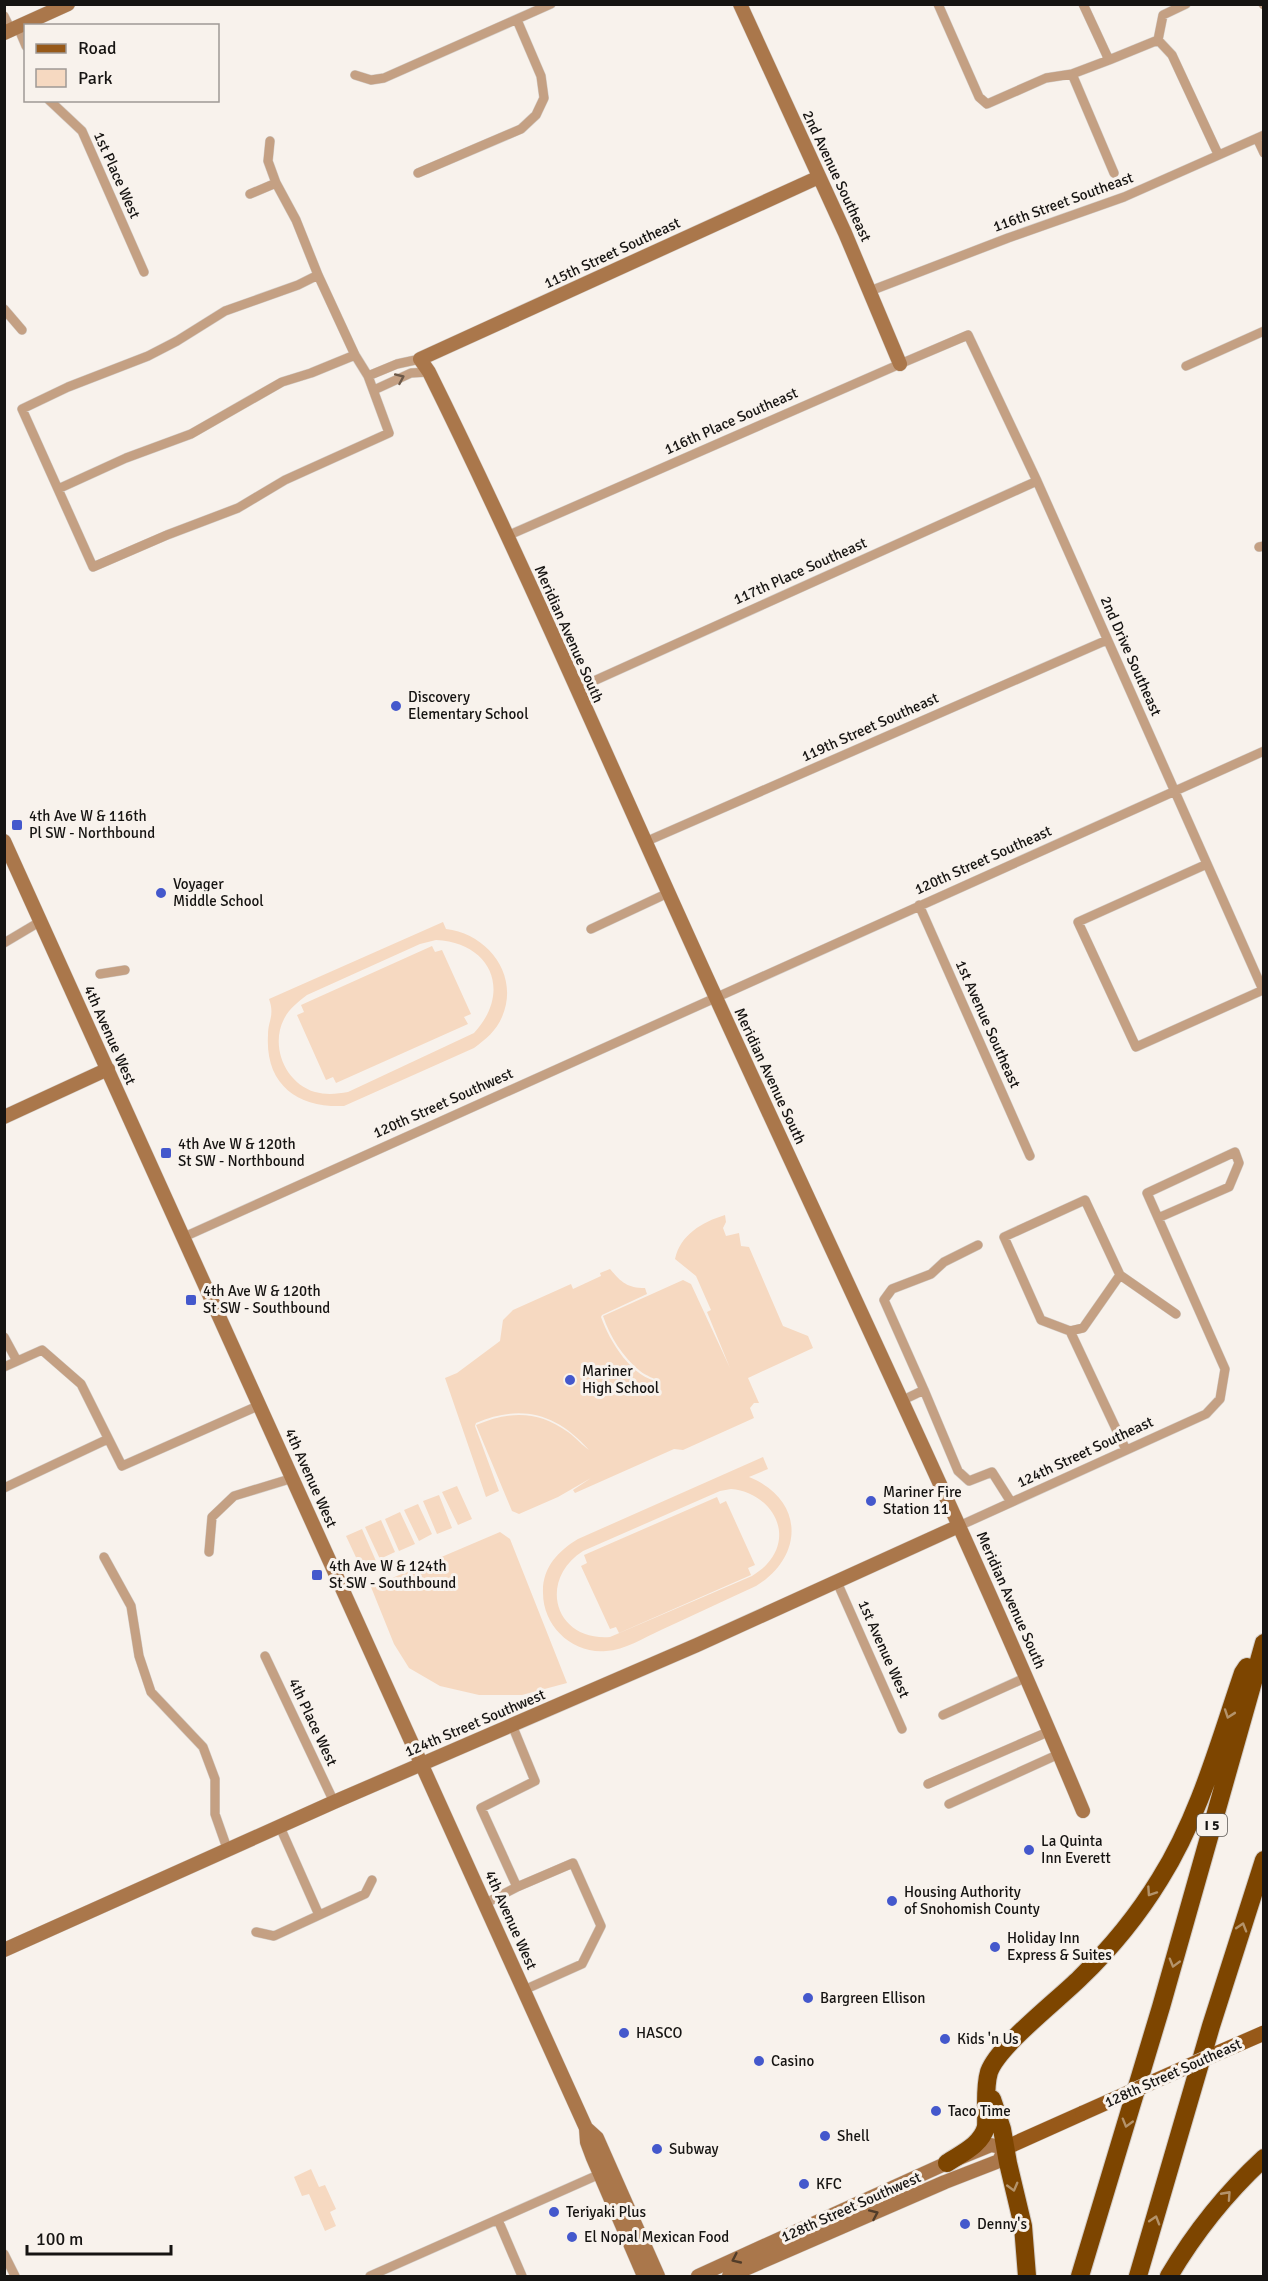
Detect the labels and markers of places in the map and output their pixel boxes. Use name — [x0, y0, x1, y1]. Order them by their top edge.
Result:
place label: Discovery Elementary School — [408, 688, 529, 723]
marker: Discovery Elementary School — [389, 699, 403, 713]
place label: 4th Ave W & 116th Pl SW - Northbound — [29, 807, 155, 842]
marker: 4th Ave W & 116th Pl SW - Northbound — [10, 818, 24, 832]
place label: Voyager Middle School — [173, 875, 264, 910]
marker: Voyager Middle School — [154, 886, 168, 900]
place label: 4th Ave W & 120th St SW - Northbound — [178, 1135, 305, 1170]
marker: 4th Ave W & 120th St SW - Northbound — [159, 1146, 173, 1160]
place label: 4th Ave W & 120th St SW - Southbound — [203, 1282, 330, 1317]
marker: 4th Ave W & 120th St SW - Southbound — [184, 1293, 198, 1307]
place label: Mariner High School — [582, 1362, 659, 1397]
marker: Mariner High School — [563, 1373, 577, 1387]
place label: Mariner Fire Station 11 — [883, 1483, 962, 1518]
marker: Mariner Fire Station 11 — [864, 1494, 878, 1508]
place label: 4th Ave W & 124th St SW - Southbound — [329, 1557, 456, 1592]
marker: 4th Ave W & 124th St SW - Southbound — [310, 1568, 324, 1582]
place label: La Quinta Inn Everett — [1041, 1832, 1111, 1867]
marker: La Quinta Inn Everett — [1022, 1843, 1036, 1857]
place label: Housing Authority of Snohomish County — [904, 1883, 1040, 1918]
marker: Housing Authority of Snohomish County — [885, 1894, 899, 1908]
place label: Holiday Inn Express & Suites — [1007, 1929, 1112, 1964]
marker: Holiday Inn Express & Suites — [988, 1940, 1002, 1954]
place label: Bargreen Ellison — [820, 1989, 925, 2007]
marker: Bargreen Ellison — [801, 1991, 815, 2005]
place label: HASCO — [636, 2024, 683, 2042]
marker: HASCO — [617, 2026, 631, 2040]
place label: Kids 'n Us — [957, 2030, 1019, 2048]
marker: Kids 'n Us — [938, 2032, 952, 2046]
place label: Casino — [771, 2052, 814, 2070]
marker: Casino — [752, 2054, 766, 2068]
place label: Taco Time — [948, 2102, 1011, 2120]
marker: Taco Time — [929, 2104, 943, 2118]
place label: Shell — [837, 2127, 870, 2145]
marker: Shell — [818, 2129, 832, 2143]
place label: Subway — [669, 2140, 719, 2158]
marker: Subway — [650, 2142, 664, 2156]
place label: KFC — [816, 2175, 842, 2193]
marker: KFC — [797, 2177, 811, 2191]
place label: Teriyaki Plus — [566, 2203, 647, 2221]
marker: Teriyaki Plus — [547, 2205, 561, 2219]
place label: Denny's — [977, 2215, 1027, 2233]
marker: Denny's — [958, 2217, 972, 2231]
place label: El Nopal Mexican Food — [584, 2228, 729, 2246]
marker: El Nopal Mexican Food — [565, 2230, 579, 2244]

